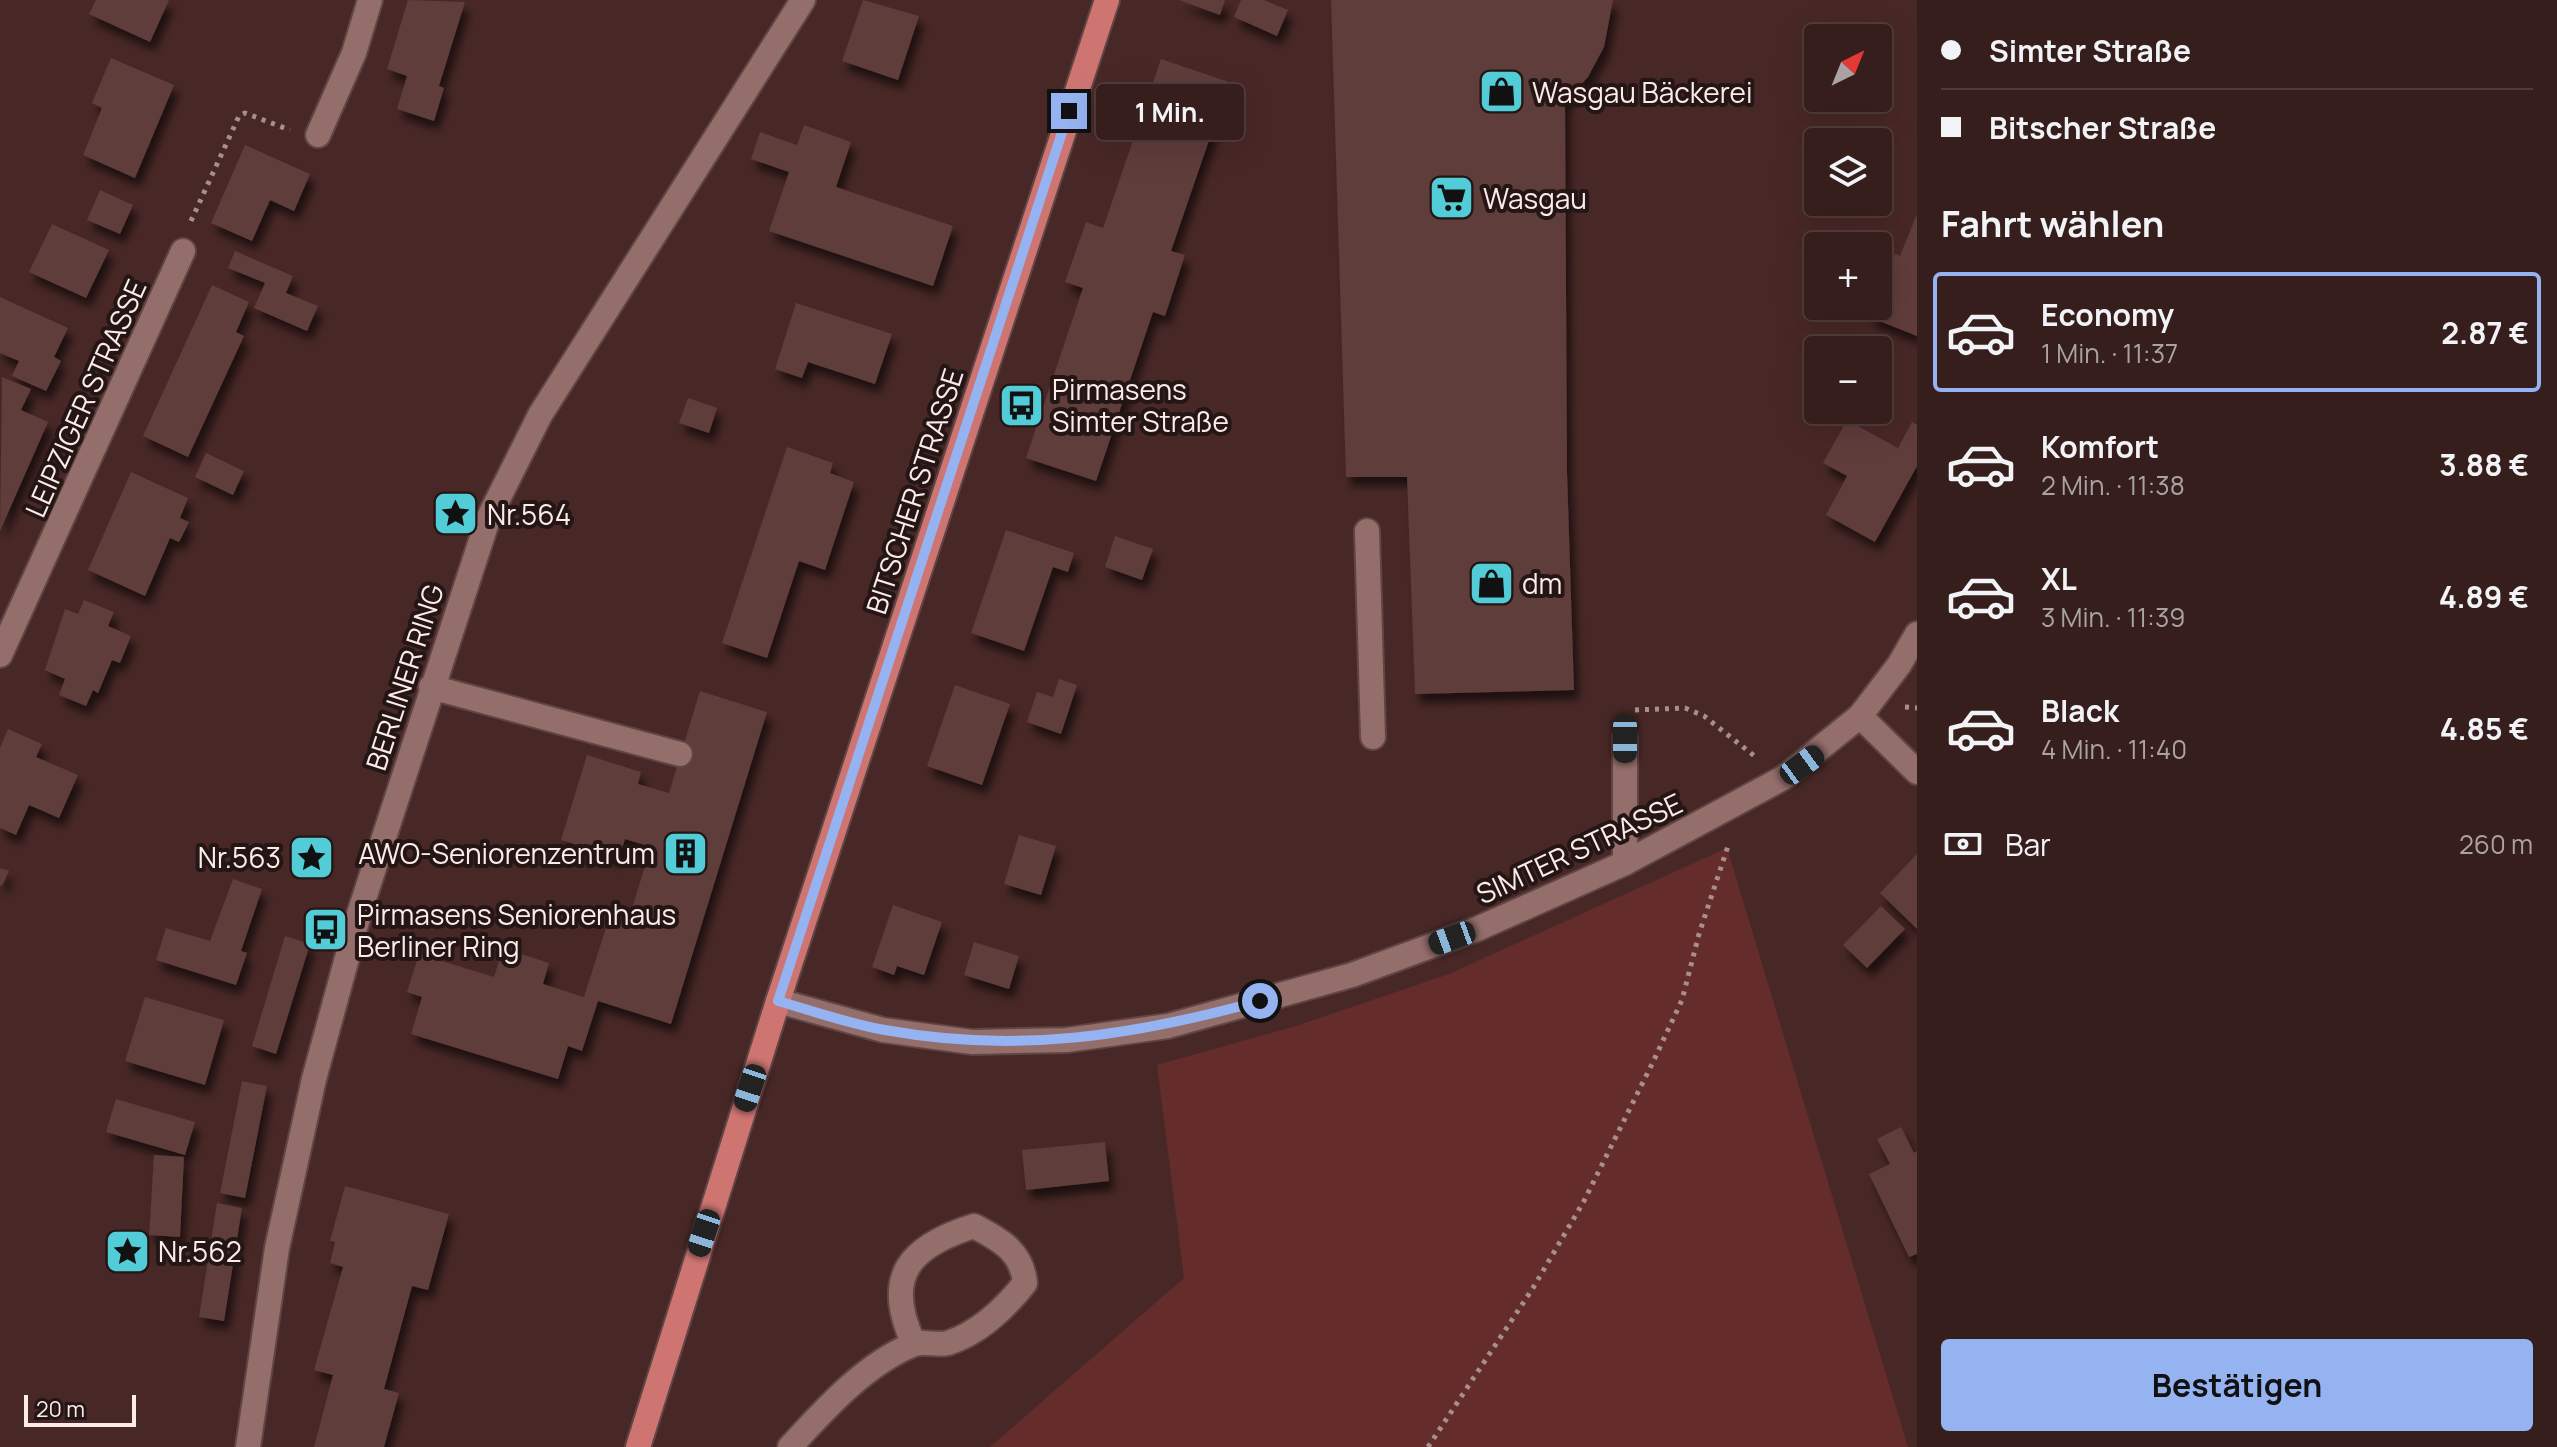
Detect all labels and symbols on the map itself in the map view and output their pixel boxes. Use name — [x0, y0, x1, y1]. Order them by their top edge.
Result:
north arrow — [1804, 24, 1892, 112]
shop icon: Wasgau Bäckerei — [1477, 68, 1525, 116]
place label: Wasgau Bäckerei — [1532, 73, 1752, 111]
callout: 1 Min. — [1097, 83, 1245, 139]
route end — [1051, 93, 1087, 129]
supermarket icon: Wasgau — [1428, 174, 1476, 222]
place label: Wasgau — [1483, 179, 1587, 217]
street label: LEIPZIGER STRASSE — [16, 273, 154, 523]
street label: BITSCHER STRASSE — [856, 363, 972, 619]
place label: Pirmasens Simter Straße — [1052, 370, 1229, 440]
bus stop icon: Pirmasens Simter Straße — [997, 381, 1045, 429]
place icon: Nr.564 — [432, 490, 480, 538]
place label: Nr.564 — [487, 495, 571, 533]
shop icon: dm — [1467, 559, 1515, 607]
place label: dm — [1522, 564, 1562, 602]
street label: BERLINER RING — [356, 579, 452, 775]
car — [1613, 715, 1637, 763]
car — [1776, 741, 1828, 789]
street label: SIMTER STRASSE — [1470, 784, 1688, 912]
building icon: AWO-Seniorenzentrum — [662, 829, 710, 877]
place icon: Nr.563 — [288, 833, 336, 881]
place label: AWO-Seniorenzentrum — [358, 834, 655, 872]
place label: Nr.563 — [198, 838, 281, 876]
place label: Pirmasens Seniorenhaus Berliner Ring — [357, 895, 676, 965]
bus stop icon: Pirmasens Seniorenhaus Berliner Ring — [302, 906, 350, 954]
car — [1425, 919, 1479, 957]
route start — [1242, 983, 1278, 1019]
car — [731, 1061, 769, 1115]
car — [685, 1206, 723, 1260]
place icon: Nr.562 — [103, 1227, 151, 1275]
place label: Nr.562 — [158, 1232, 242, 1270]
scale bar — [24, 1391, 136, 1427]

